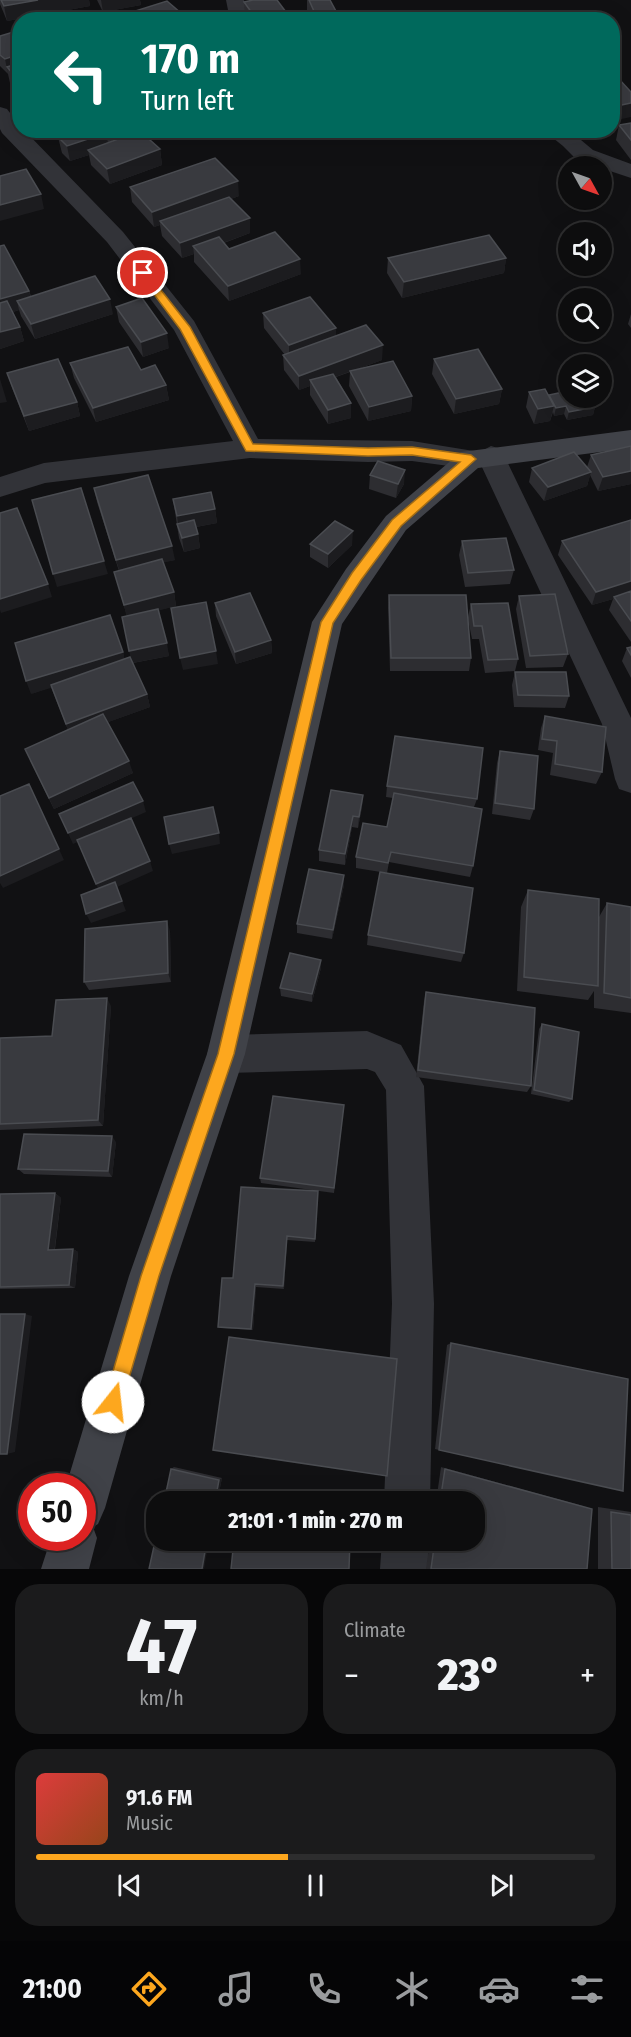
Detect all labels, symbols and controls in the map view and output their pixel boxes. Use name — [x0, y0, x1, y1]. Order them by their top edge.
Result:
text: 170 m — [141, 34, 240, 84]
icon: left — [42, 36, 120, 114]
text: Turn left — [141, 85, 234, 117]
north arrow — [558, 156, 612, 210]
map controls — [558, 156, 612, 408]
button: sound — [558, 222, 612, 276]
pin — [117, 247, 168, 298]
icon: arrive — [126, 256, 159, 289]
button: search — [558, 288, 612, 342]
button: layers — [558, 354, 612, 408]
position arrow — [81, 1370, 145, 1434]
speed limit sign: 50 — [18, 1473, 96, 1551]
text: 21:01 · 1 min · 270 m — [228, 1507, 403, 1534]
text: 47 — [126, 1600, 197, 1694]
text: Climate — [344, 1618, 406, 1642]
text: 23° — [438, 1648, 501, 1702]
text: − — [344, 1656, 359, 1696]
text: + — [580, 1656, 595, 1696]
text: km/h — [139, 1686, 184, 1710]
text: 91.6 FM — [126, 1784, 192, 1811]
text: Music — [126, 1811, 173, 1835]
icon: previous — [113, 1869, 146, 1902]
icon: pause — [299, 1869, 332, 1902]
icon: next — [485, 1869, 518, 1902]
icon: directions — [128, 1968, 170, 2010]
icon: music — [215, 1968, 257, 2010]
icon: phone — [303, 1968, 345, 2010]
icon: climate — [391, 1968, 433, 2010]
icon: car — [478, 1968, 520, 2010]
icon: filters — [566, 1968, 608, 2010]
text: 21:00 — [23, 1973, 82, 2005]

